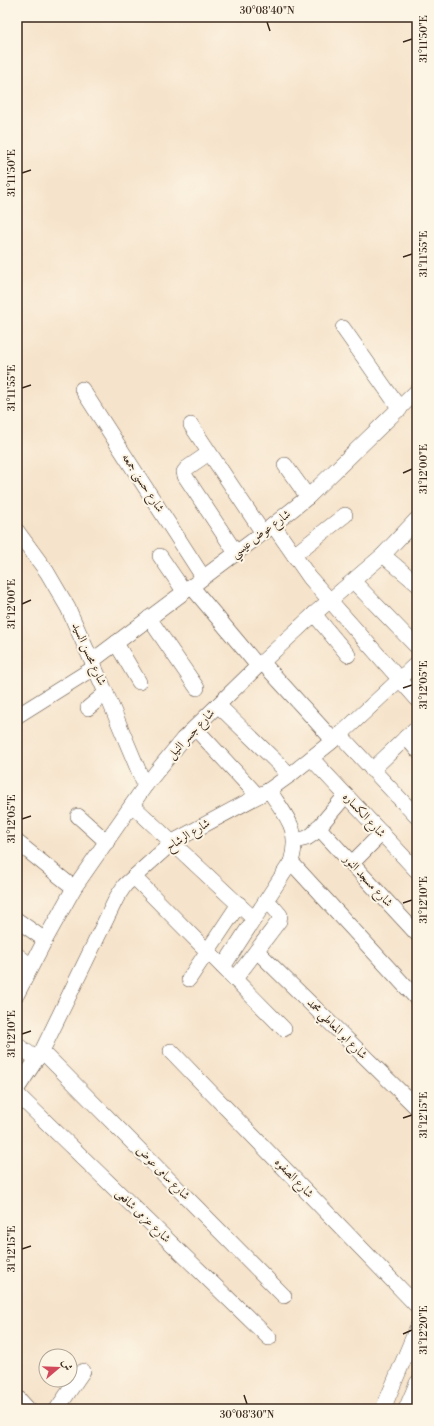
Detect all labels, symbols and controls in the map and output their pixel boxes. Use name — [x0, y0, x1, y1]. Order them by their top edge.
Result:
text: 30°08'40"N — [240, 5, 295, 17]
text: 31°11'50"E — [418, 15, 430, 63]
text: 31°11'50"E — [6, 149, 18, 197]
text: 31°11'55"E — [418, 231, 430, 277]
text: 31°11'55"E — [6, 365, 18, 411]
text: 31°12'00"E — [418, 444, 430, 494]
street label: شارع حسنى جمعه — [116, 451, 168, 517]
street label: شارع عوض عيسي — [228, 507, 296, 564]
text: 31°12'00"E — [6, 579, 18, 629]
street label: شارع محسن السيد — [66, 620, 110, 689]
text: 31°12'05"E — [418, 661, 430, 709]
street label: شارع جسر النيل — [164, 706, 220, 764]
street label: شارع الكساره — [337, 789, 389, 843]
text: 31°12'05"E — [6, 795, 18, 843]
street label: شارع الرشاح — [163, 815, 215, 857]
street label: شارع مسجد النور — [337, 851, 396, 912]
text: 31°12'10"E — [418, 876, 430, 924]
street label: شارع ابو المعاطي محمد — [301, 996, 371, 1065]
text: 31°12'10"E — [6, 1010, 18, 1058]
text: 31°12'15"E — [418, 1092, 430, 1138]
street label: شارع سامى عوض — [131, 1143, 193, 1205]
street label: شارع الصفوه — [269, 1155, 317, 1203]
street label: شارع عزمى شافعى — [110, 1186, 174, 1248]
text: 31°12'15"E — [6, 1226, 18, 1272]
text: 31°12'20"E — [418, 1305, 430, 1354]
north arrow — [38, 1348, 78, 1388]
text: ش — [58, 1358, 75, 1373]
text: 30°08'30"N — [220, 1409, 275, 1421]

